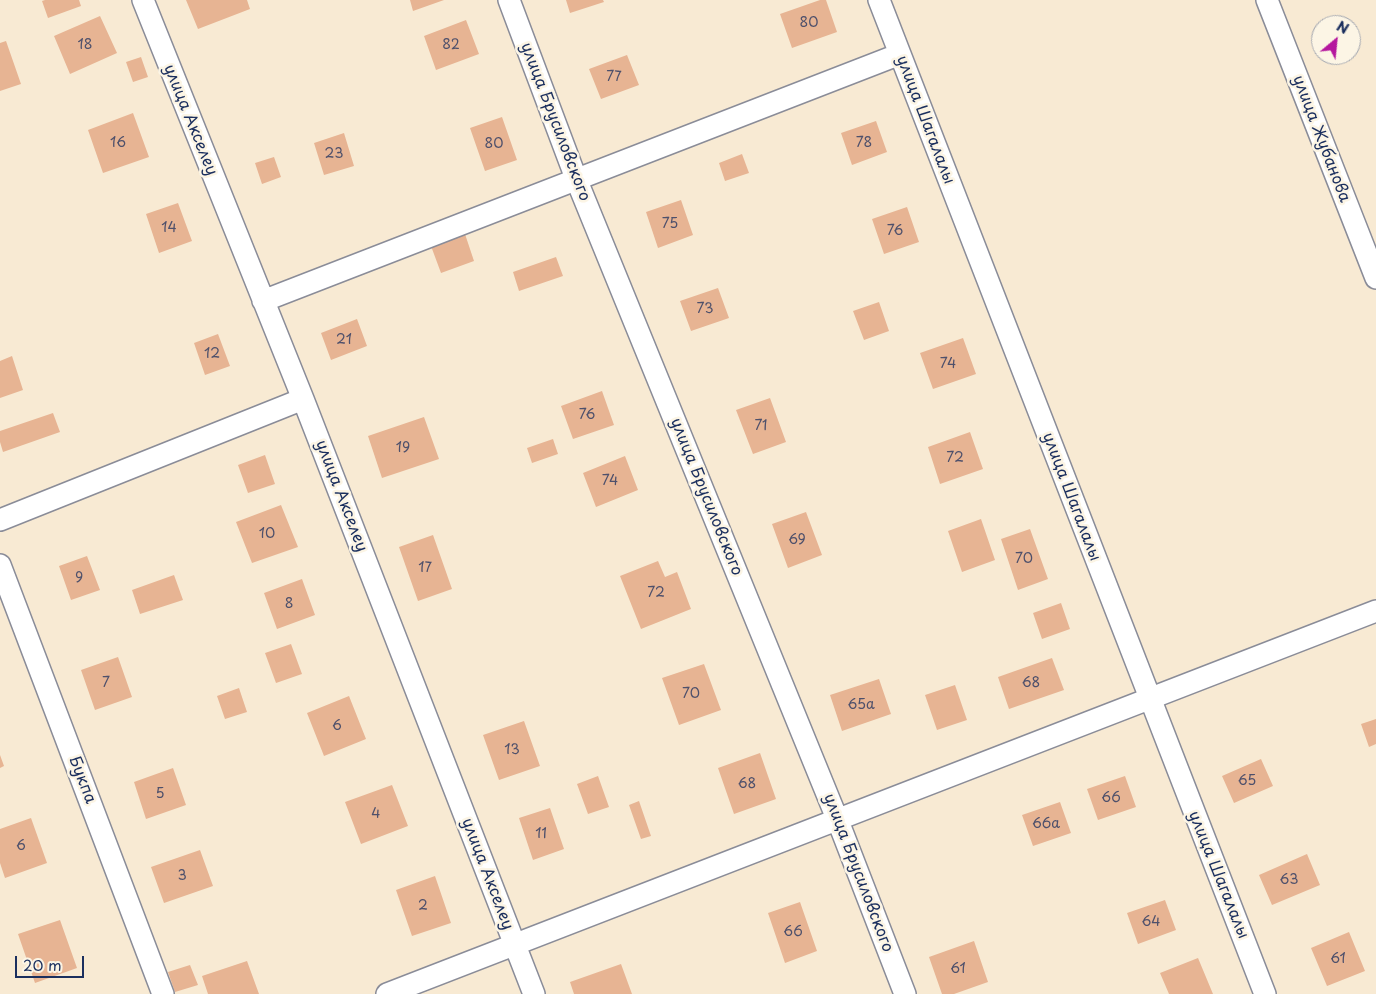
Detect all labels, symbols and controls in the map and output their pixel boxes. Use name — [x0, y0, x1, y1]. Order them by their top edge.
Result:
house number: 80 — [800, 15, 818, 31]
north arrow — [1311, 15, 1361, 65]
text: N — [1333, 15, 1353, 39]
house number: 18 — [77, 37, 93, 53]
house number: 82 — [442, 37, 460, 53]
street label: улица Брусиловского — [516, 40, 594, 204]
street label: улица Шагалалы — [892, 53, 958, 187]
street label: улица Акселеу — [159, 62, 221, 178]
house number: 77 — [606, 69, 622, 85]
street label: улица Жубанова — [1288, 73, 1354, 205]
house number: 16 — [110, 135, 126, 151]
house number: 78 — [856, 135, 872, 151]
house number: 80 — [485, 136, 503, 152]
house number: 23 — [325, 146, 343, 162]
house number: 75 — [662, 216, 678, 232]
house number: 14 — [161, 220, 177, 236]
house number: 76 — [887, 223, 903, 239]
house number: 73 — [697, 301, 713, 317]
house number: 21 — [336, 332, 352, 348]
house number: 12 — [204, 346, 220, 362]
house number: 74 — [940, 356, 956, 372]
house number: 76 — [579, 407, 595, 423]
street label: улица Брусиловского — [666, 415, 746, 579]
house number: 71 — [754, 418, 768, 434]
street label: улица Шагалалы — [1038, 430, 1104, 564]
street label: улица Акселеу — [311, 437, 371, 555]
house number: 19 — [396, 440, 410, 456]
house number: 72 — [946, 450, 964, 466]
house number: 74 — [602, 473, 618, 489]
house number: 10 — [259, 526, 275, 542]
house number: 69 — [788, 532, 806, 548]
house number: 70 — [1015, 551, 1033, 567]
house number: 17 — [418, 560, 432, 576]
house number: 9 — [75, 570, 83, 586]
house number: 72 — [647, 585, 665, 601]
house number: 8 — [285, 596, 293, 612]
house number: 7 — [102, 675, 110, 691]
house number: 68 — [1022, 675, 1040, 691]
house number: 70 — [682, 686, 700, 702]
house number: 65а — [847, 697, 875, 713]
house number: 6 — [332, 718, 342, 734]
house number: 13 — [504, 742, 520, 758]
street label: Букпа — [64, 754, 100, 806]
house number: 65 — [1238, 773, 1256, 789]
house number: 68 — [738, 776, 756, 792]
house number: 5 — [155, 786, 165, 802]
house number: 66 — [1101, 790, 1121, 806]
street label: улица Брусиловского — [819, 791, 897, 955]
house number: 4 — [371, 806, 381, 822]
street label: улица Шагалалы — [1184, 808, 1252, 942]
street label: улица Акселеу — [457, 815, 517, 933]
house number: 66а — [1032, 816, 1060, 832]
house number: 11 — [535, 826, 547, 842]
house number: 6 — [16, 838, 26, 854]
house number: 3 — [177, 868, 187, 884]
house number: 63 — [1280, 872, 1298, 888]
house number: 2 — [418, 898, 428, 914]
house number: 64 — [1141, 914, 1161, 930]
house number: 66 — [783, 924, 803, 940]
scale bar — [18, 946, 86, 978]
house number: 61 — [1330, 951, 1346, 967]
text: 20 m — [23, 953, 62, 976]
house number: 61 — [950, 961, 966, 977]

